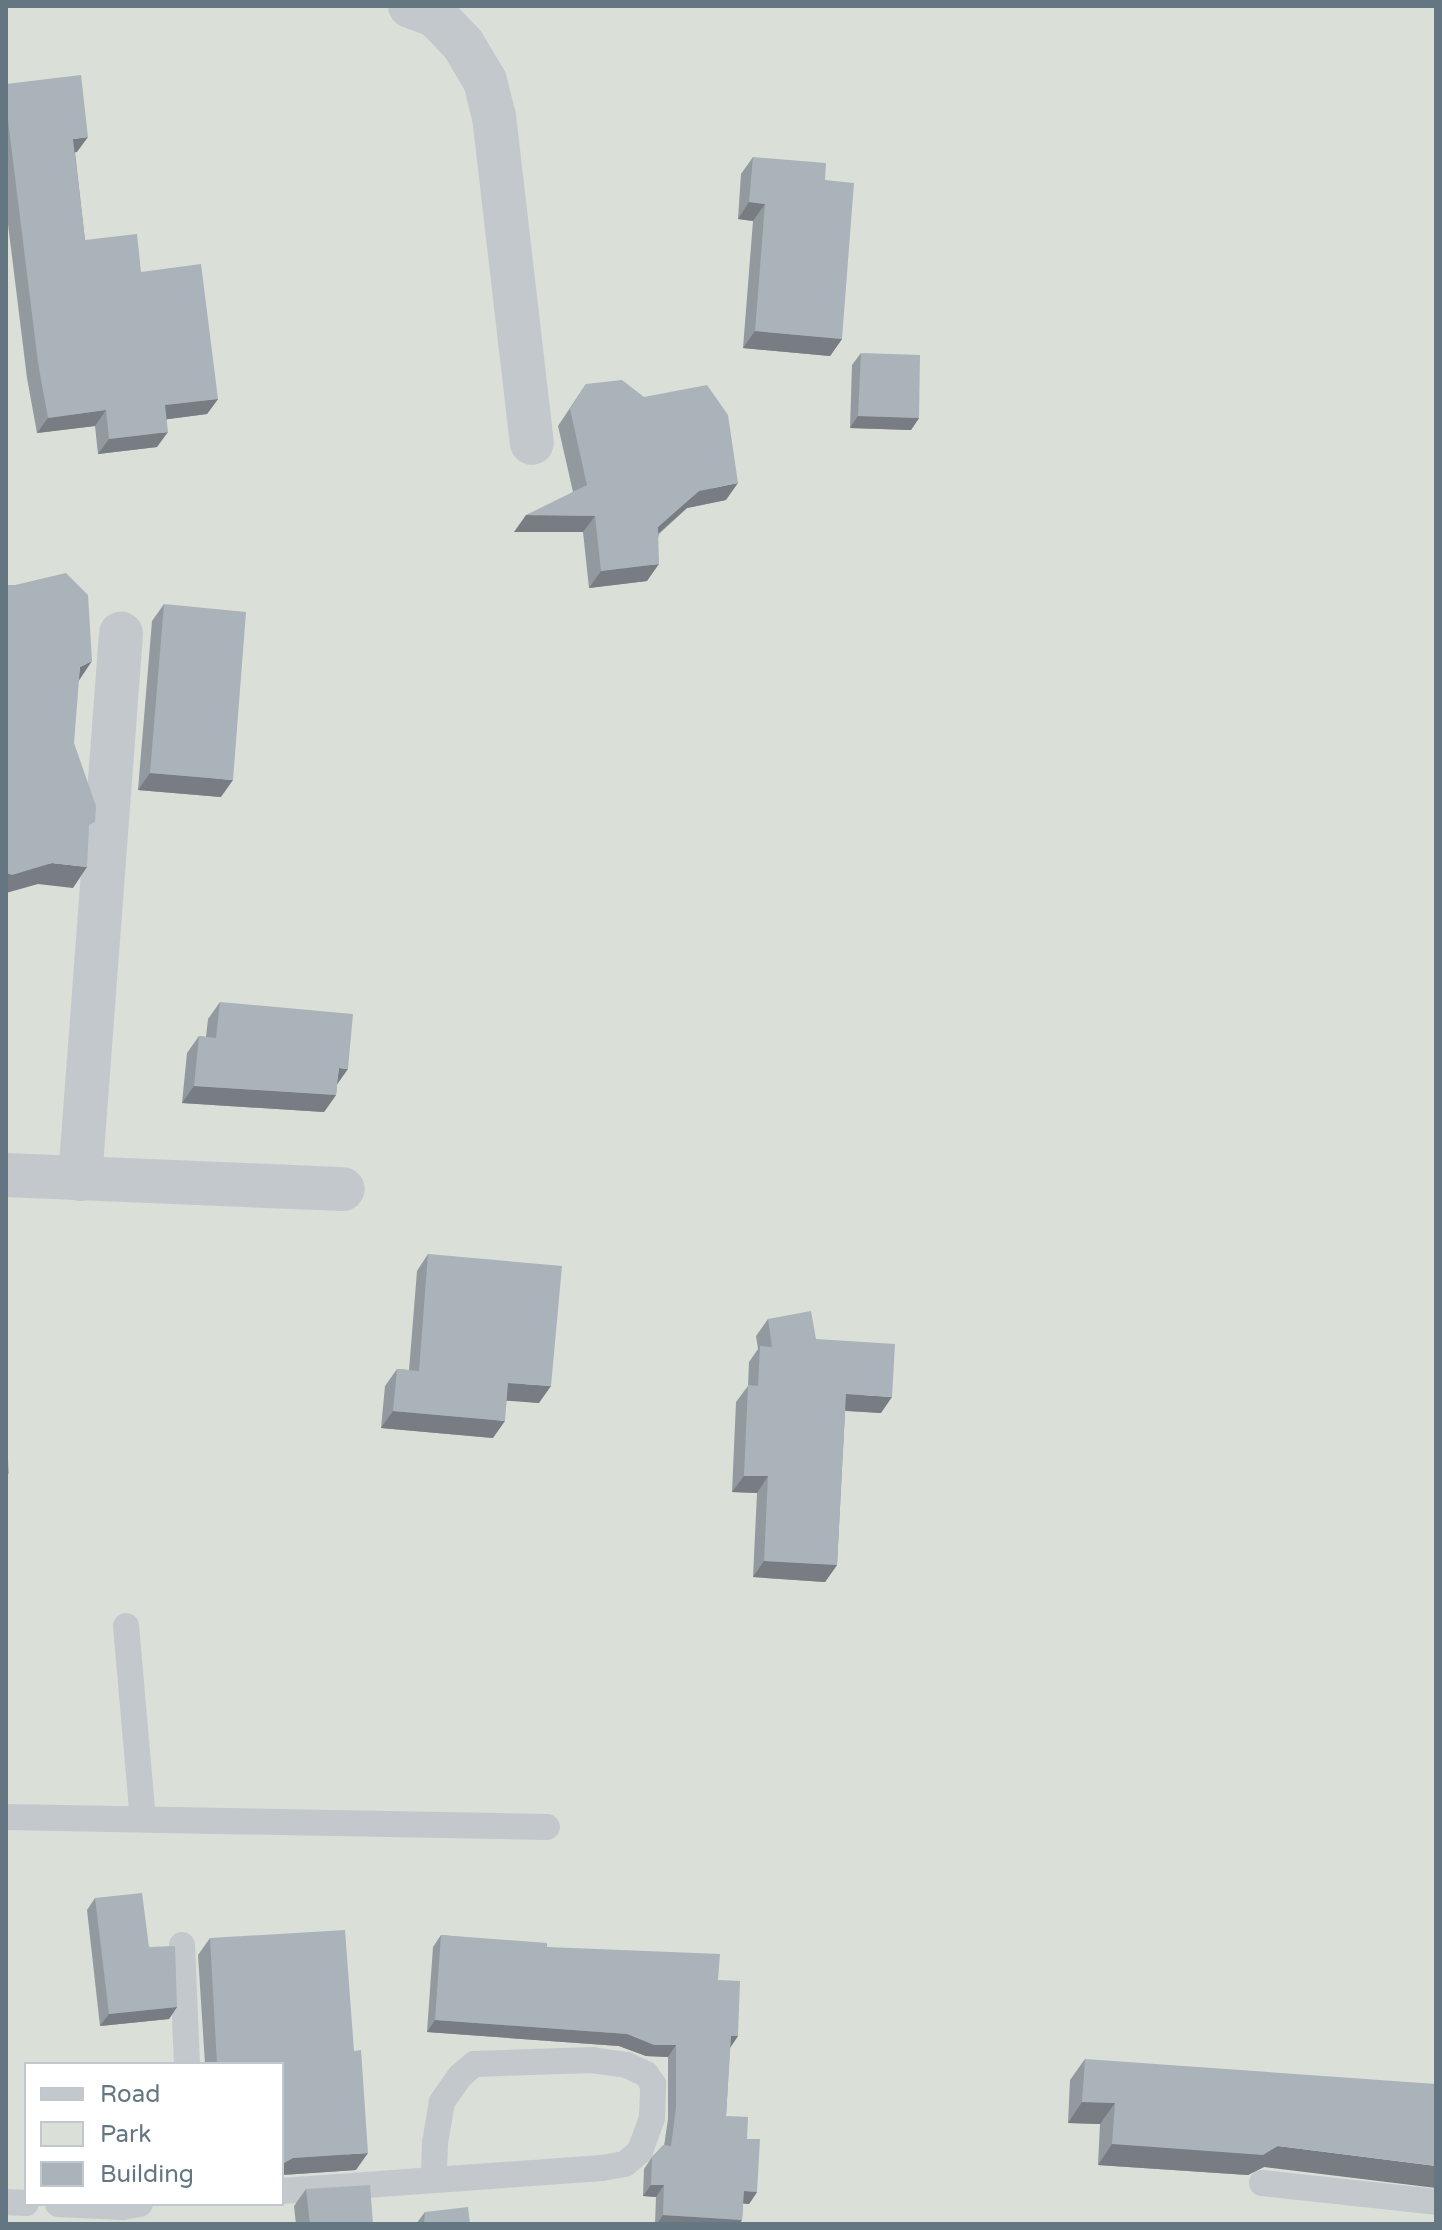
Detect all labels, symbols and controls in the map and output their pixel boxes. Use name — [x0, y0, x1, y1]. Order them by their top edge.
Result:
legend — [24, 2062, 284, 2206]
text: Road — [100, 2080, 160, 2109]
text: Park — [100, 2120, 151, 2149]
text: Building — [100, 2160, 194, 2189]

